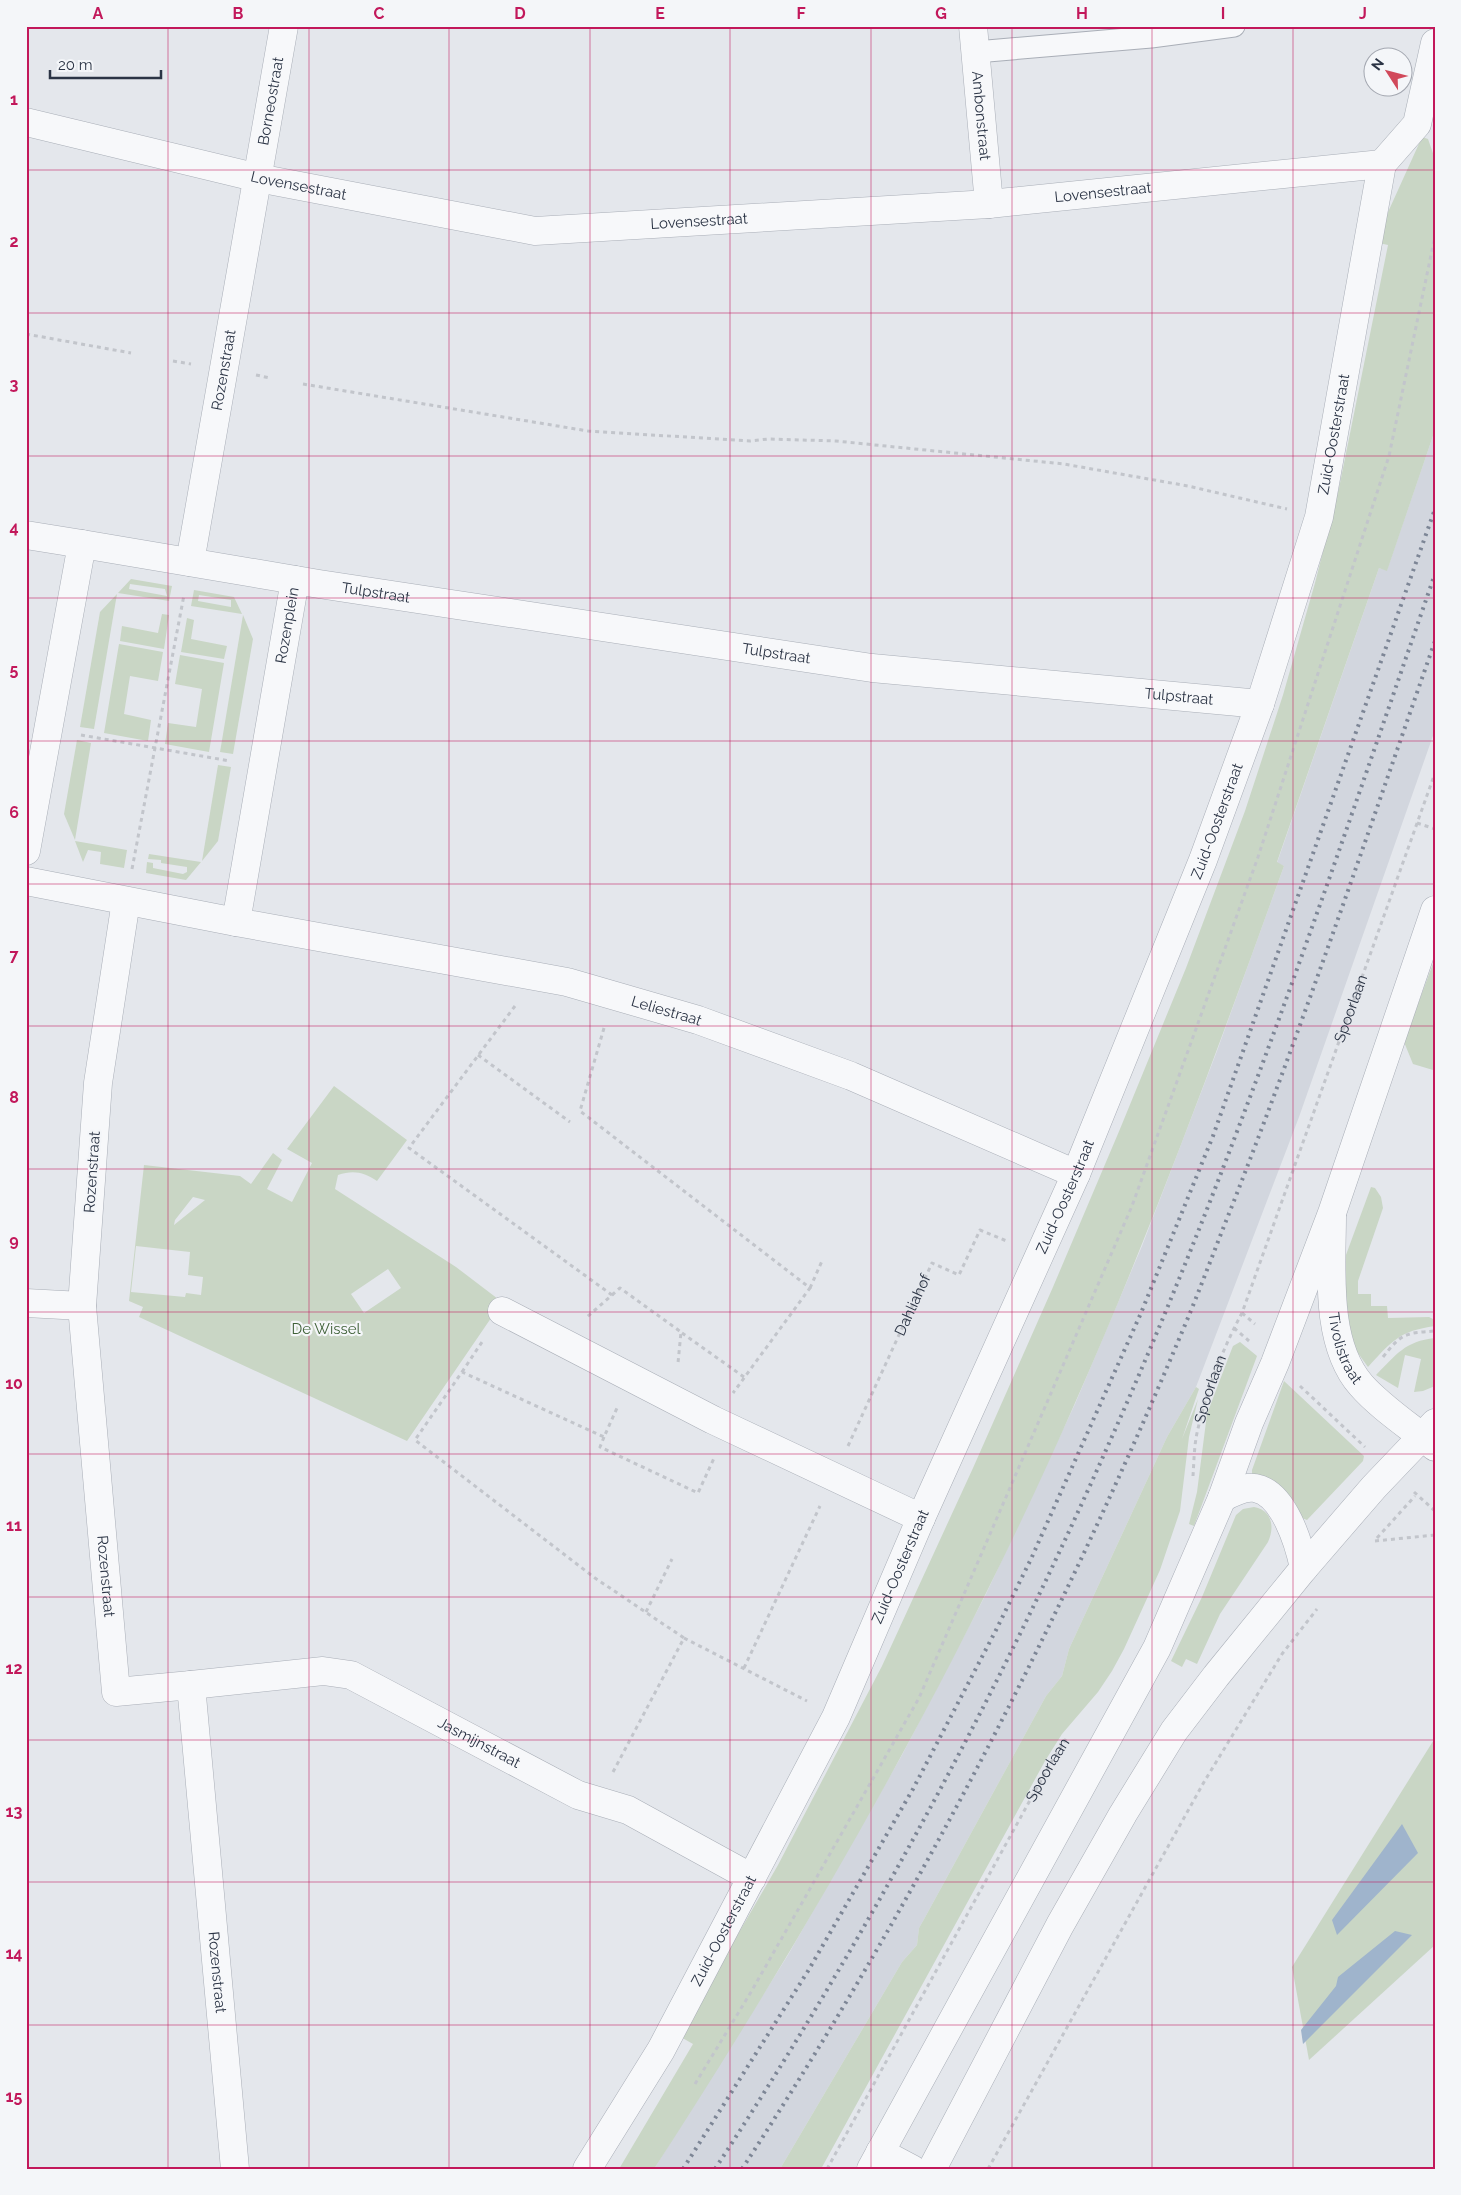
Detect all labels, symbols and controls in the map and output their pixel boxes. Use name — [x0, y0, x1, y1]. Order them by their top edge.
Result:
text: A — [93, 4, 104, 23]
text: B — [233, 4, 244, 23]
text: C — [374, 4, 385, 23]
text: D — [514, 4, 526, 23]
text: E — [655, 4, 665, 23]
text: F — [796, 4, 806, 23]
text: G — [935, 4, 947, 23]
text: H — [1076, 4, 1088, 23]
text: I — [1221, 4, 1225, 23]
text: J — [1359, 4, 1367, 23]
scale bar — [50, 48, 161, 80]
north arrow — [1364, 48, 1414, 98]
street label: Borneostraat — [254, 55, 287, 147]
text: N — [1368, 55, 1387, 73]
text: 20 m — [58, 56, 93, 74]
street label: Ambonstraat — [968, 70, 994, 161]
text: 1 — [10, 90, 18, 109]
street label: Lovensestraat — [249, 168, 348, 204]
street label: Lovensestraat — [1054, 179, 1152, 206]
street label: Lovensestraat — [650, 209, 748, 233]
text: 2 — [9, 232, 19, 251]
street label: Rozenstraat — [208, 328, 240, 412]
street label: Zuid-Oosterstraat — [1314, 372, 1353, 496]
text: 3 — [10, 375, 19, 394]
text: 4 — [9, 518, 19, 537]
street label: Tulpstraat — [340, 579, 411, 607]
street label: Rozenplein — [272, 586, 303, 665]
street label: Tulpstraat — [741, 639, 812, 668]
text: 5 — [10, 660, 19, 679]
street label: Tulpstraat — [1144, 684, 1214, 709]
street label: Zuid-Oosterstraat — [1187, 761, 1247, 882]
text: 6 — [9, 803, 19, 822]
text: 7 — [10, 946, 19, 965]
street label: Spoorlaan — [1330, 972, 1371, 1045]
street label: Leliestraat — [629, 992, 704, 1030]
text: 8 — [9, 1088, 19, 1107]
street label: Rozenstraat — [80, 1131, 104, 1213]
street label: Zuid-Oosterstraat — [1032, 1137, 1098, 1256]
text: 9 — [9, 1231, 19, 1250]
street label: Dahliahof — [891, 1271, 935, 1339]
street label: Tivolistraat — [1325, 1311, 1366, 1388]
park label: De Wissel — [291, 1320, 362, 1338]
street label: Spoorlaan — [1191, 1352, 1230, 1425]
text: 10 — [5, 1374, 23, 1393]
street label: Zuid-Oosterstraat — [868, 1507, 933, 1626]
text: 11 — [6, 1516, 22, 1535]
street label: Rozenstraat — [93, 1535, 118, 1618]
text: 12 — [6, 1659, 22, 1678]
street label: Jasmijnstraat — [435, 1714, 523, 1772]
street label: Spoorlaan — [1022, 1735, 1073, 1805]
text: 13 — [6, 1802, 22, 1821]
street label: Zuid-Oosterstraat — [687, 1872, 760, 1989]
street label: Rozenstraat — [204, 1931, 230, 2014]
text: 14 — [5, 1944, 23, 1963]
text: 15 — [6, 2087, 23, 2106]

